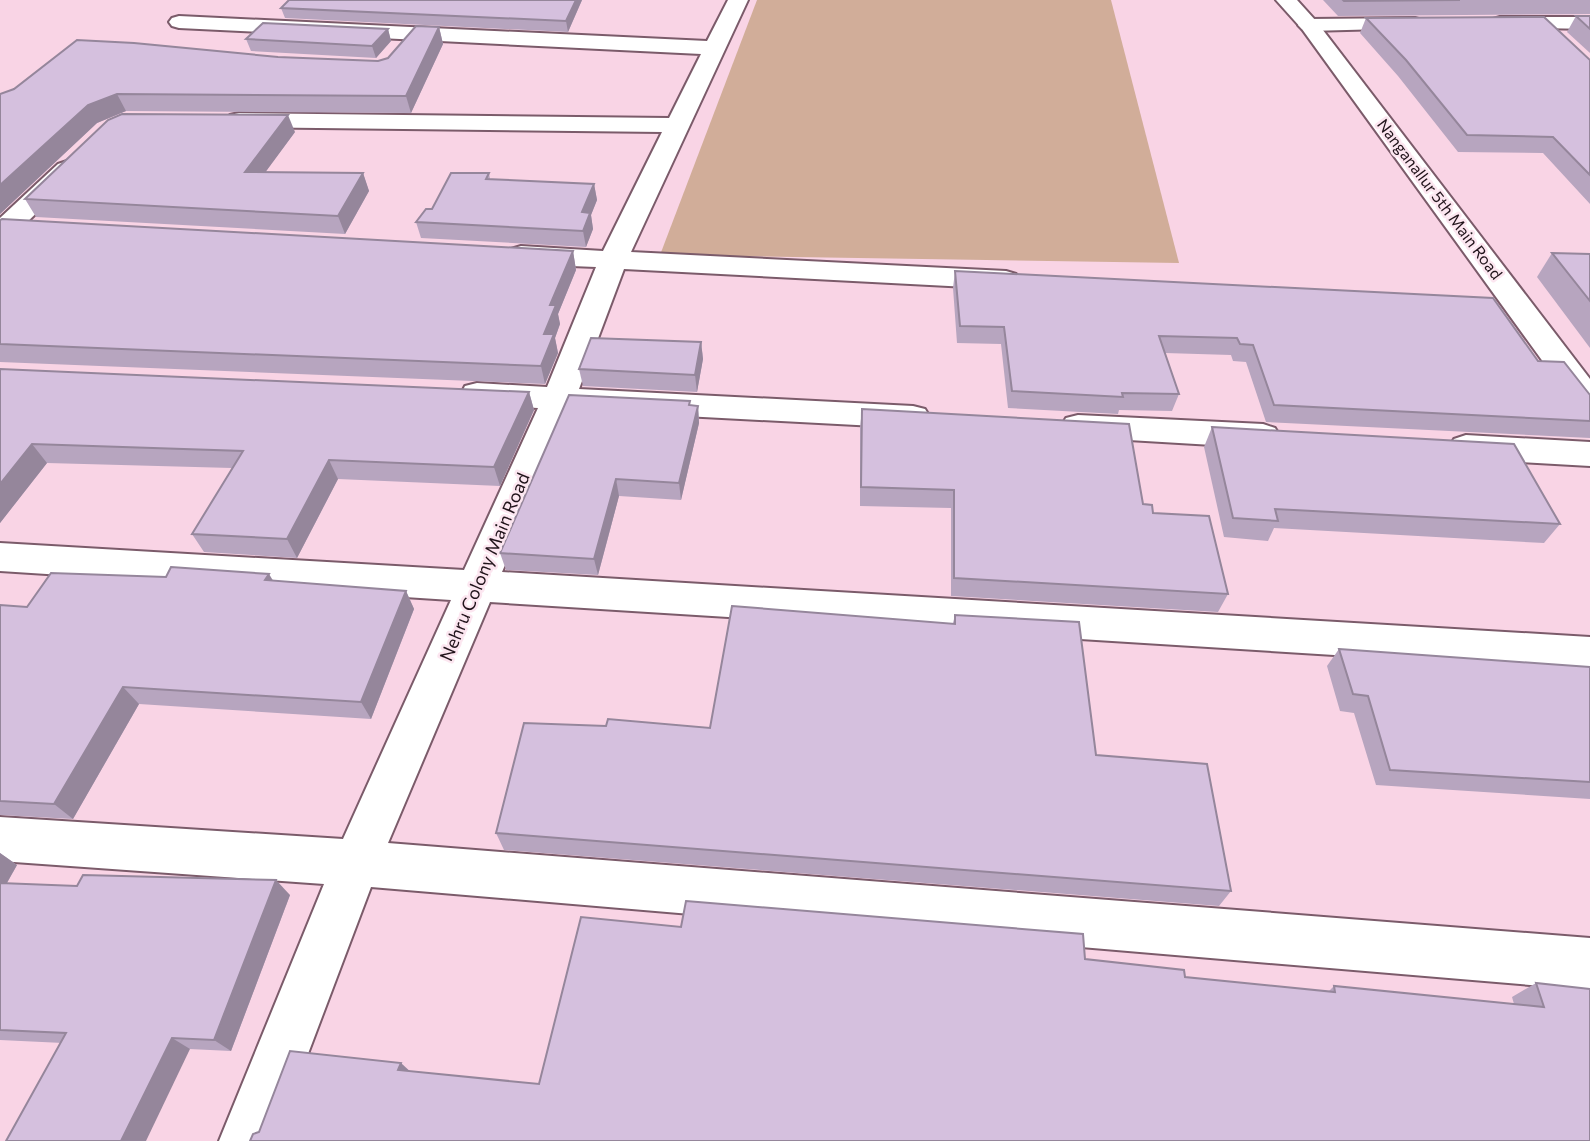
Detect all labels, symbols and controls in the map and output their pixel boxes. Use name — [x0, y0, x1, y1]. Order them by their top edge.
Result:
street label: Nanganallur 5th Main Road — [1374, 115, 1507, 283]
street label: Nehru Colony Main Road — [434, 469, 534, 664]

